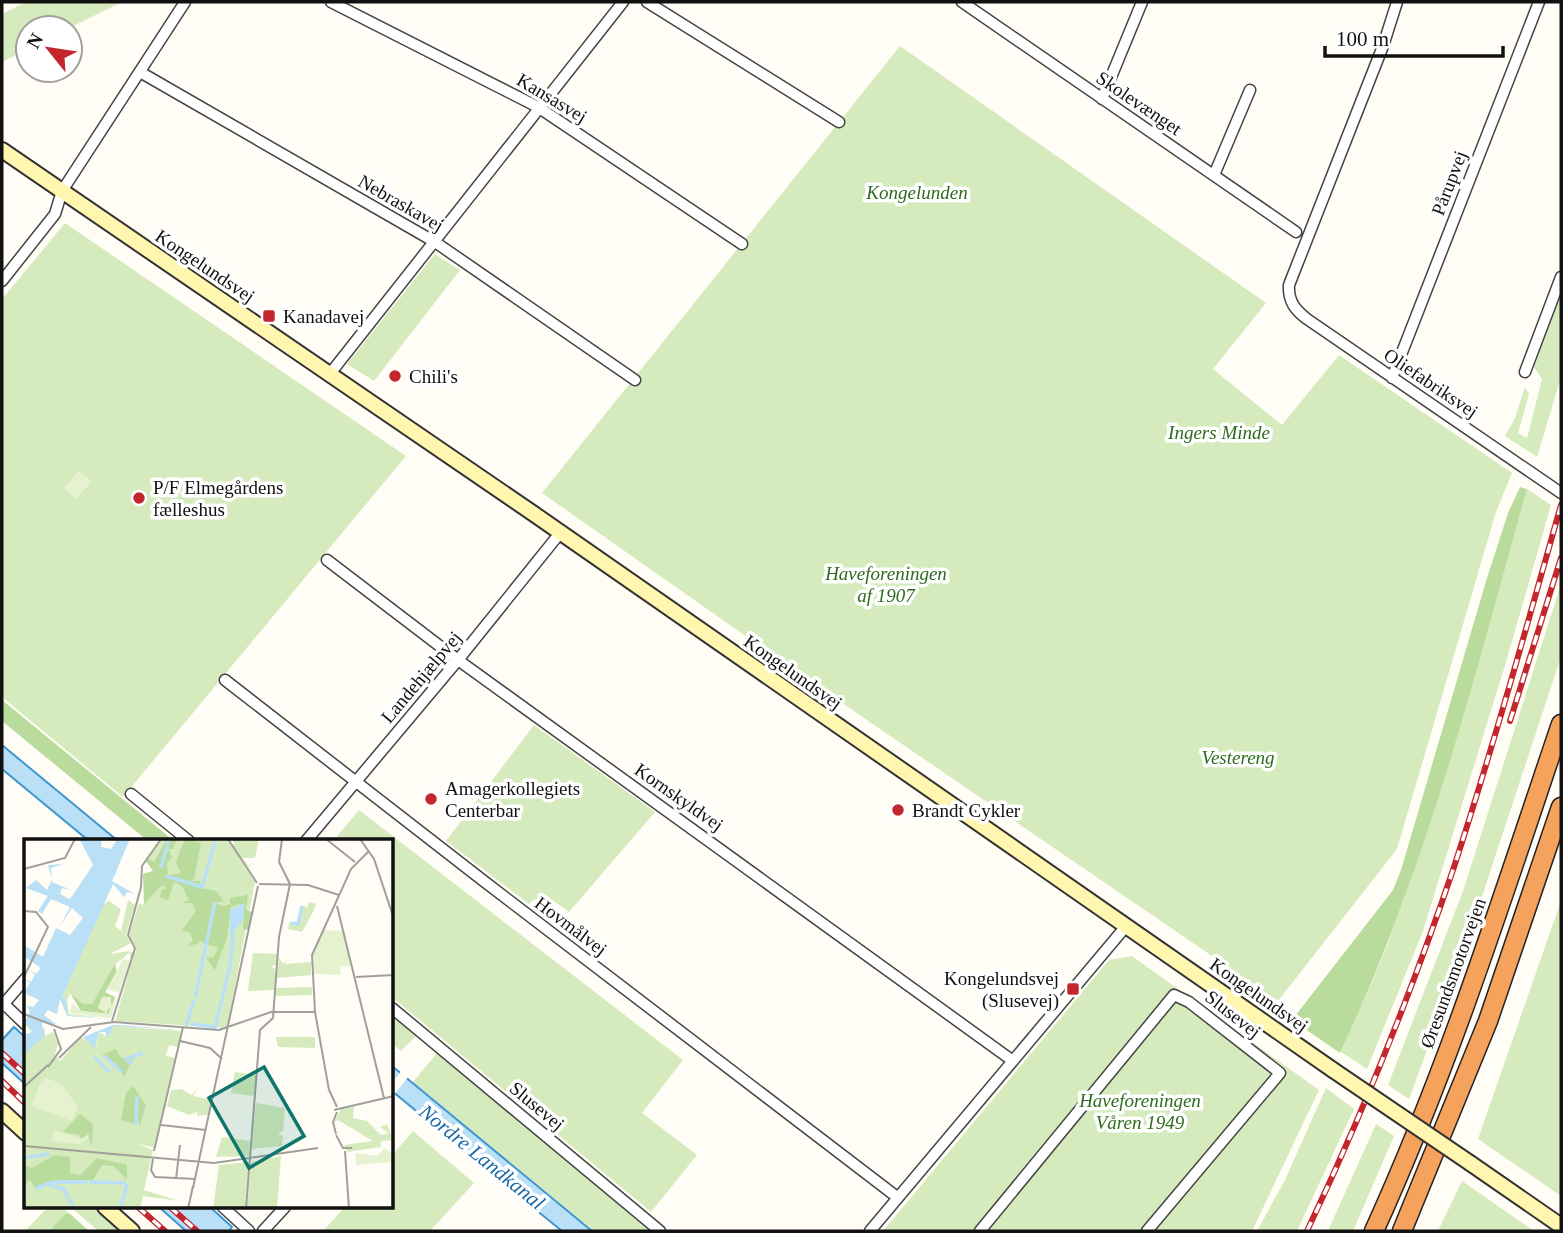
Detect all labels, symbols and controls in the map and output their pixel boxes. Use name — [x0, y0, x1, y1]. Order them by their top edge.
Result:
north arrow — [14, 14, 84, 84]
scale bar — [1325, 14, 1504, 58]
text: 100 m — [1336, 27, 1389, 51]
text: N — [22, 29, 47, 52]
street label: Skolevænget — [1092, 67, 1186, 140]
street label: Kansasvej — [513, 69, 591, 127]
street label: Pårupvej — [1427, 148, 1471, 218]
street label: Nebraskavej — [355, 170, 447, 236]
park label: Kongelunden — [865, 182, 968, 203]
street label: Kongelundsvej — [151, 225, 259, 307]
place label: Kanadavej — [283, 306, 364, 327]
marker: Kanadavej — [261, 308, 277, 324]
street label: Oliefabriksvej — [1380, 344, 1482, 422]
place label: Chili's — [409, 366, 458, 387]
marker: Chili's — [387, 368, 403, 384]
park label: Ingers Minde — [1167, 422, 1270, 443]
place label: P/F Elmegårdens fælleshus — [153, 477, 283, 520]
marker: P/F Elmegårdens fælleshus — [131, 490, 147, 506]
park label: Haveforeningen af 1907 — [824, 563, 947, 606]
street label: Landehjælpvej — [377, 627, 465, 727]
street label: Kongelundsvej — [740, 630, 846, 714]
park label: Vestereng — [1201, 747, 1275, 768]
street label: Kornskyldvej — [631, 759, 727, 835]
place label: Amagerkollegiets Centerbar — [445, 778, 580, 821]
marker: Amagerkollegiets Centerbar — [423, 791, 439, 807]
place label: Brandt Cykler — [912, 800, 1021, 821]
marker: Brandt Cykler — [890, 802, 906, 818]
inset map — [24, 839, 394, 1208]
street label: Hovmålvej — [531, 892, 611, 960]
street label: Øresundsmotorvejen — [1416, 895, 1490, 1051]
street label: Kongelundsvej — [1206, 953, 1312, 1037]
place label: Kongelundsvej (Slusevej) — [944, 968, 1059, 1012]
marker: Kongelundsvej (Slusevej) — [1065, 981, 1081, 997]
street label: Slusevej — [1201, 986, 1265, 1042]
street label: Slusevej — [506, 1077, 568, 1135]
park label: Haveforeningen Våren 1949 — [1078, 1090, 1201, 1133]
water label: Nordre Landkanal — [414, 1099, 550, 1215]

